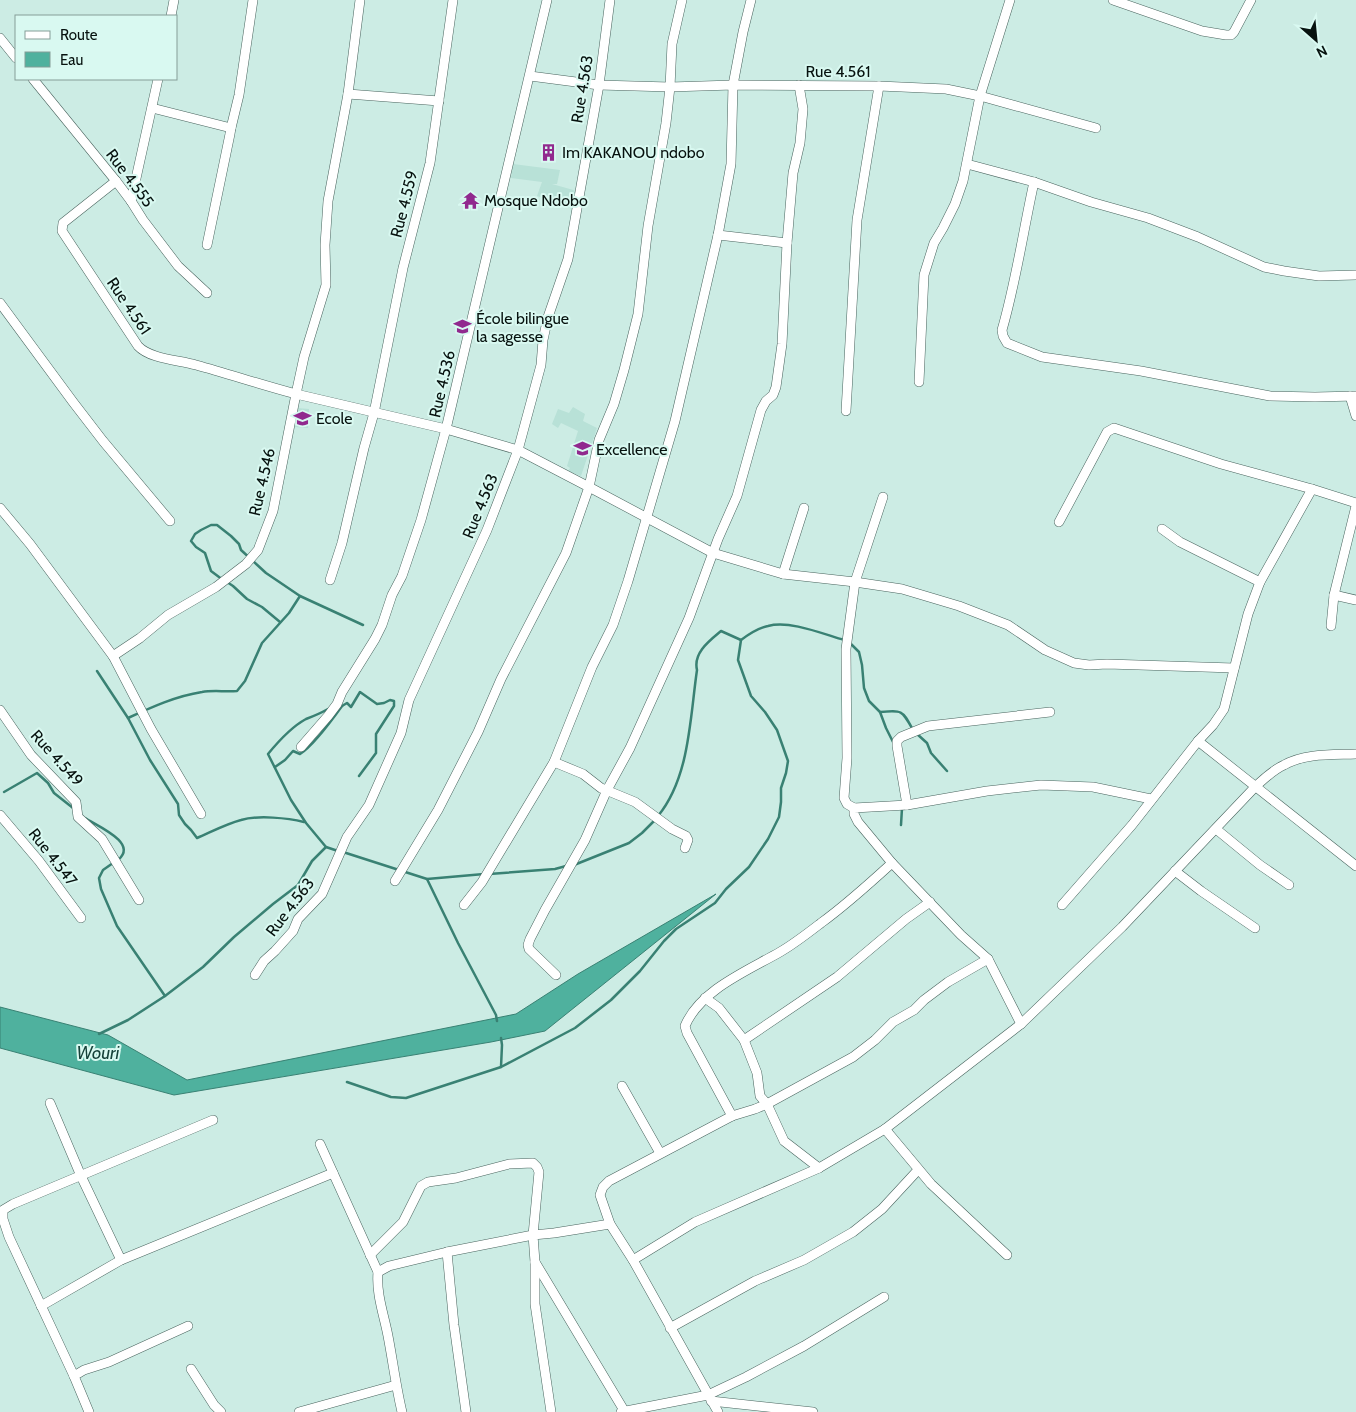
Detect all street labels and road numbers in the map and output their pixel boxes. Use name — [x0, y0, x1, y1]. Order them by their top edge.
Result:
street label: Rue 4.563 — [567, 54, 597, 124]
street label: Rue 4.561 — [806, 62, 870, 81]
street label: Rue 4.555 — [102, 145, 158, 211]
street label: Rue 4.559 — [387, 169, 421, 239]
street label: Rue 4.561 — [103, 274, 155, 338]
street label: Rue 4.536 — [425, 349, 459, 419]
street label: Rue 4.546 — [245, 446, 279, 518]
street label: Rue 4.563 — [458, 471, 502, 541]
street label: Rue 4.549 — [27, 726, 87, 790]
street label: Rue 4.547 — [25, 824, 81, 890]
street label: Rue 4.563 — [262, 874, 318, 940]

